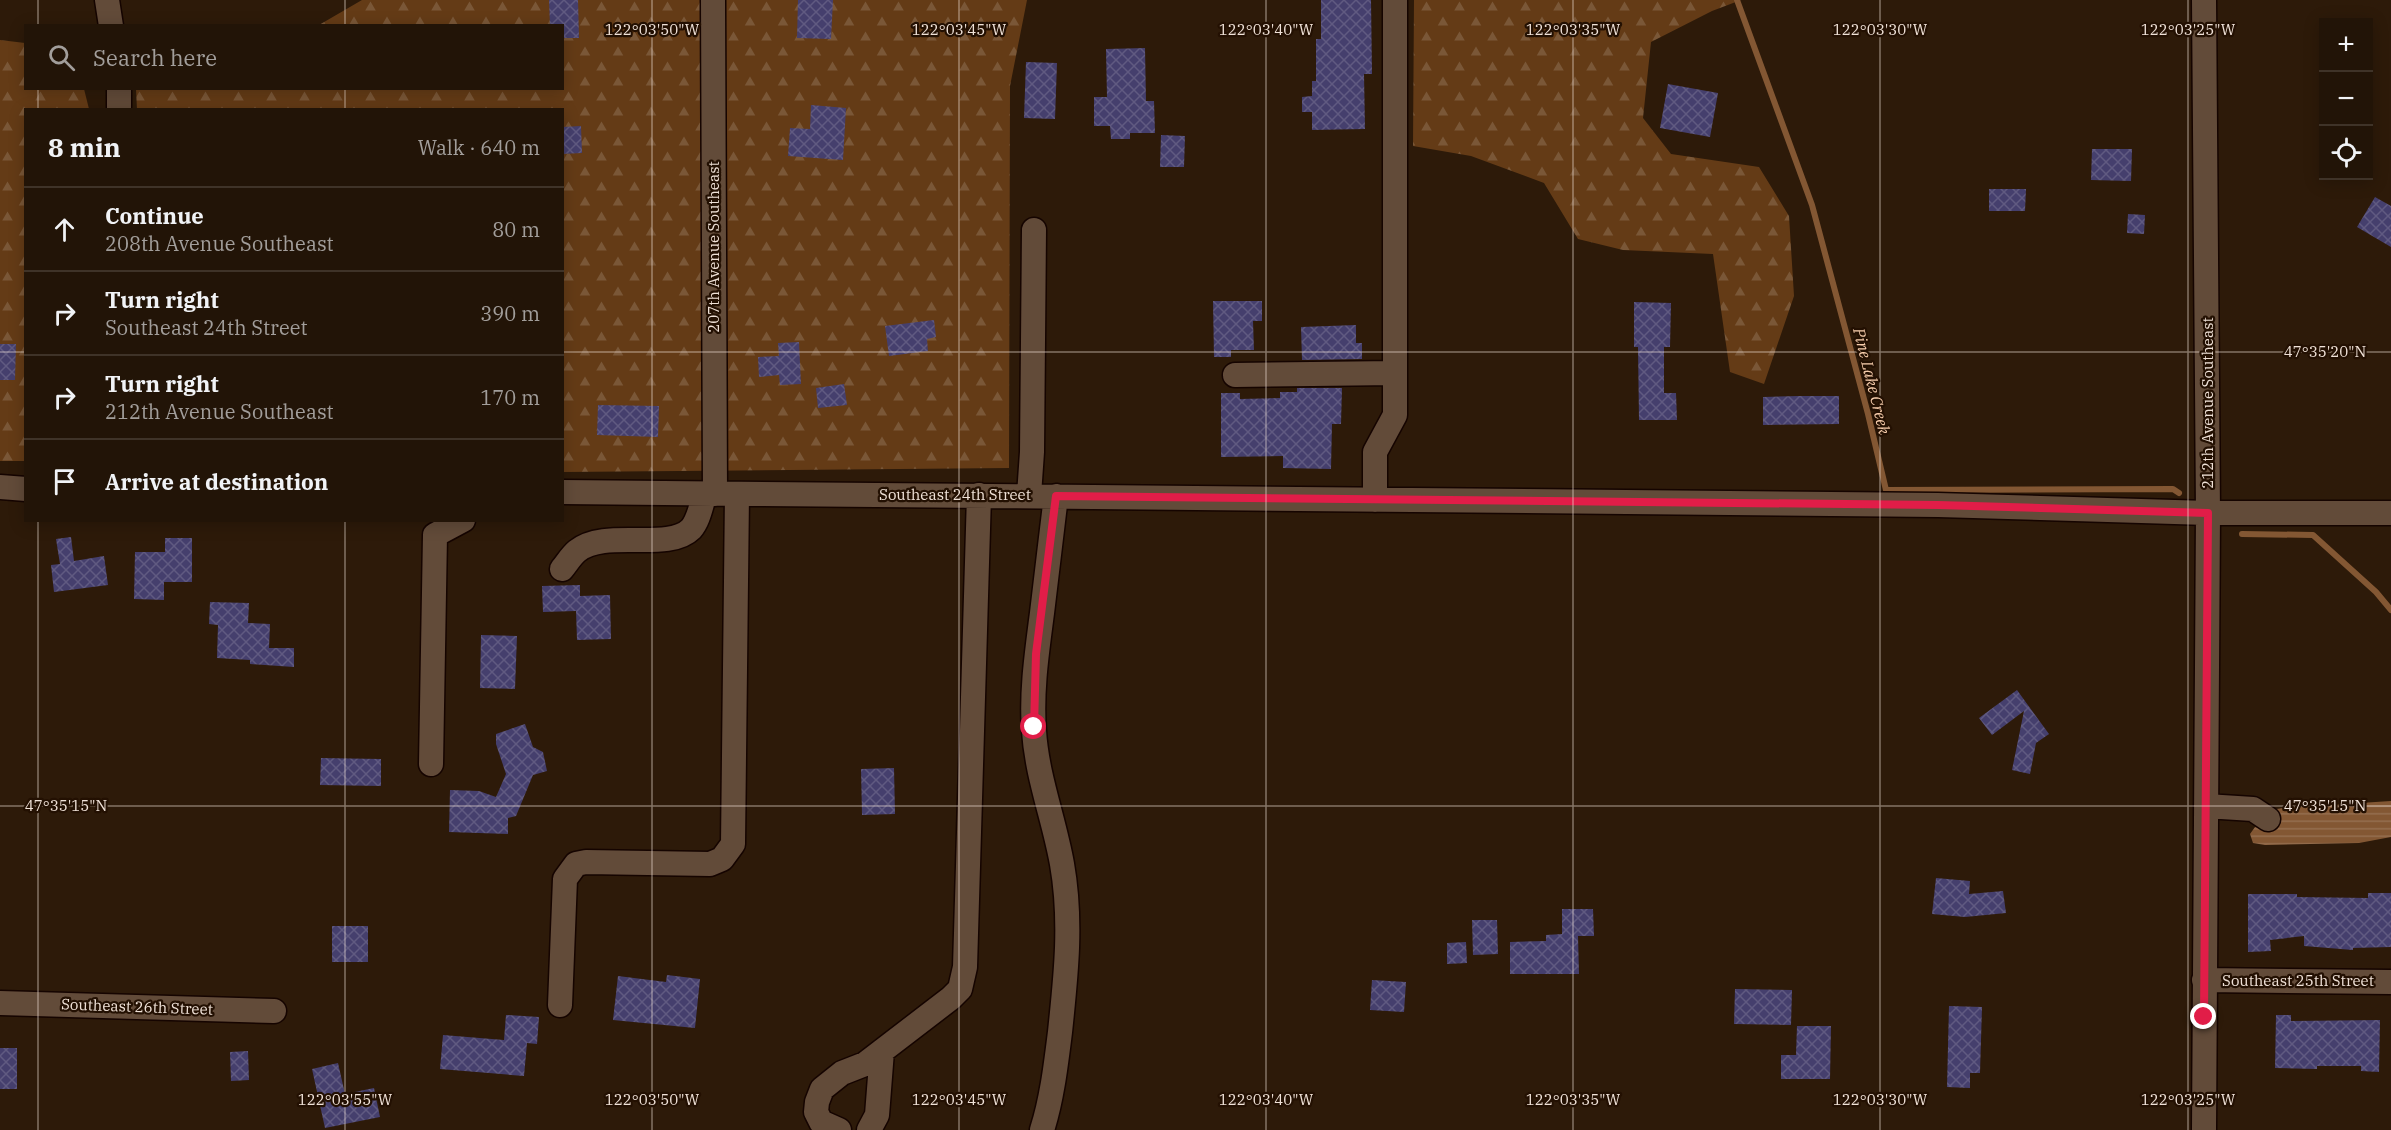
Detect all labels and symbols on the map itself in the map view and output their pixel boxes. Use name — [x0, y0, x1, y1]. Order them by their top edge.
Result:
text: 122°03'50"W — [605, 20, 700, 39]
text: 122°03'45"W — [912, 20, 1007, 39]
text: 122°03'40"W — [1219, 20, 1314, 39]
text: 122°03'35"W — [1526, 20, 1621, 39]
text: 122°03'30"W — [1833, 20, 1928, 39]
text: 122°03'25"W — [2141, 20, 2236, 39]
street label: 207th Avenue Southeast — [704, 161, 723, 333]
street label: 212th Avenue Southeast — [2198, 317, 2217, 489]
water label: Pine Lake Creek — [1849, 325, 1895, 437]
text: 47°35'20"N — [2284, 342, 2366, 361]
street label: Southeast 24th Street — [879, 485, 1031, 504]
route start — [1020, 713, 1046, 739]
text: 47°35'15"N — [25, 796, 107, 815]
text: 47°35'15"N — [2284, 796, 2366, 815]
street label: Southeast 25th Street — [2222, 971, 2374, 990]
street label: Southeast 26th Street — [61, 994, 213, 1019]
route end — [2190, 1003, 2216, 1029]
text: 122°03'55"W — [298, 1090, 393, 1109]
text: 122°03'50"W — [605, 1090, 700, 1109]
text: 122°03'45"W — [912, 1090, 1007, 1109]
text: 122°03'40"W — [1219, 1090, 1314, 1109]
text: 122°03'35"W — [1526, 1090, 1621, 1109]
text: 122°03'30"W — [1833, 1090, 1928, 1109]
text: 122°03'25"W — [2141, 1090, 2236, 1109]

